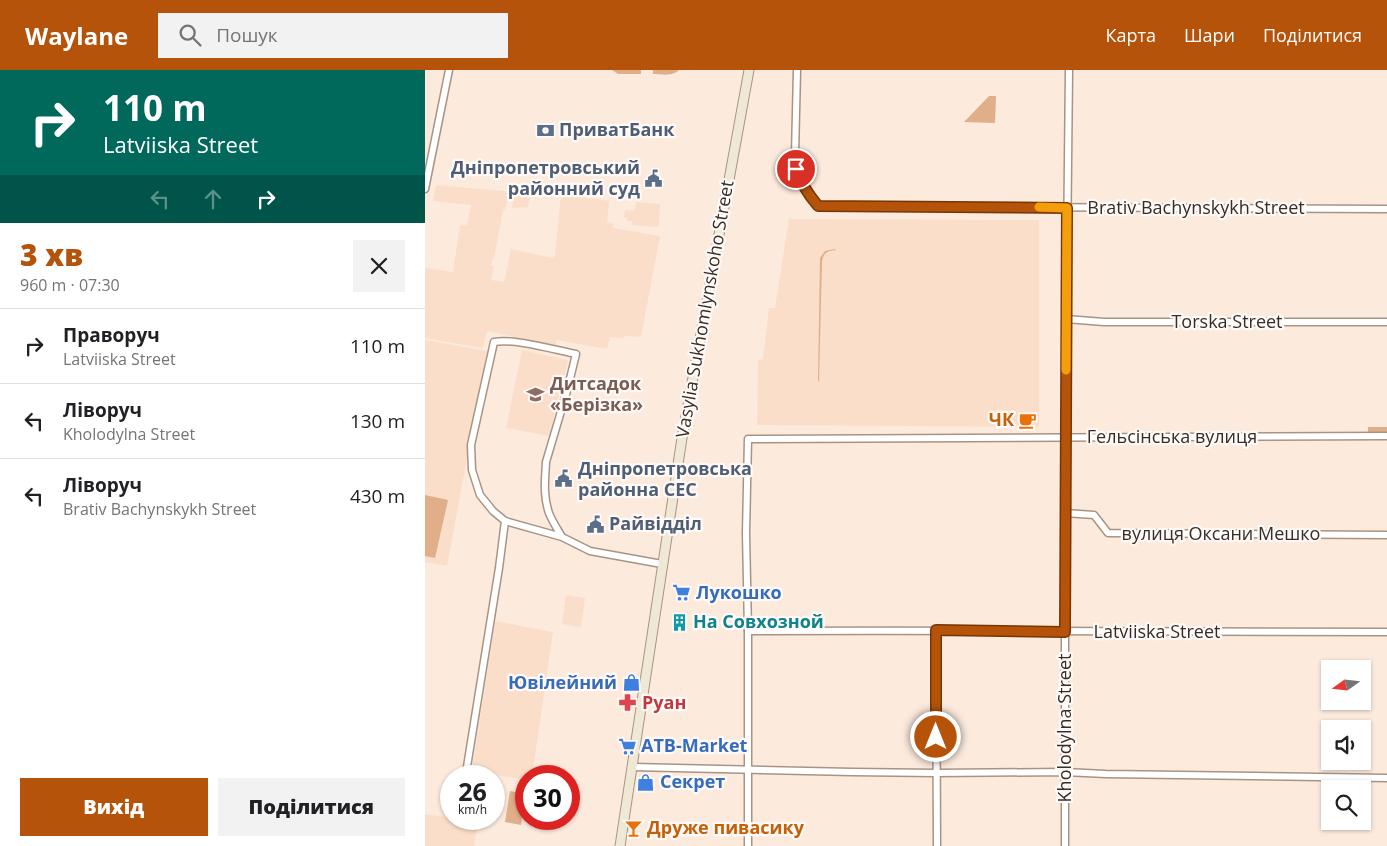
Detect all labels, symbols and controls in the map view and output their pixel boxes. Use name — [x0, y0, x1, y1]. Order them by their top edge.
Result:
search box — [158, 13, 508, 58]
text: Waylane — [25, 19, 128, 52]
icon: search — [176, 21, 204, 49]
text: Пошук — [216, 22, 278, 48]
text: Карта — [1105, 23, 1156, 47]
text: Шари — [1184, 23, 1235, 47]
text: Поділитися — [1263, 23, 1362, 47]
text: 110 m — [103, 84, 207, 131]
icon: right — [20, 90, 85, 155]
place label: ПриватБанк — [559, 117, 675, 141]
bank icon: ПриватБанк — [535, 120, 555, 140]
text: Latviiska Street — [103, 129, 258, 159]
pin — [775, 148, 817, 190]
place label: Дніпропетровський районний суд — [451, 155, 640, 200]
icon: arrive — [782, 155, 810, 183]
public building icon: Дніпропетровський районний суд — [644, 168, 664, 188]
street label: Vasylia Sukhomlynskoho Street — [670, 178, 739, 440]
icon: left — [146, 185, 174, 213]
icon: ahead — [199, 185, 227, 213]
icon: right — [252, 185, 280, 213]
street label: Brativ Bachynskykh Street — [1087, 195, 1305, 219]
text: 3 хв — [20, 234, 83, 275]
button: close — [353, 240, 405, 292]
text: 960 m · 07:30 — [20, 274, 120, 296]
street label: Torska Street — [1171, 309, 1283, 333]
text: Праворуч — [63, 322, 160, 348]
icon: right — [20, 332, 48, 360]
text: 110 m — [350, 333, 405, 359]
text: Latviiska Street — [63, 348, 176, 370]
place label: Дитсадок «Берізка» — [550, 371, 643, 416]
school or university icon: Дитсадок «Берізка» — [526, 384, 546, 404]
text: Ліворуч — [63, 397, 142, 423]
icon: left — [20, 407, 48, 435]
place label: ЧК — [989, 407, 1015, 431]
text: 130 m — [350, 408, 405, 434]
cafe icon: ЧК — [1018, 410, 1038, 430]
text: Kholodylna Street — [63, 423, 195, 445]
street label: Гельсінська вулиця — [1087, 424, 1257, 448]
place label: Дніпропетровська районна СЕС — [578, 456, 752, 501]
public building icon: Дніпропетровська районна СЕС — [554, 469, 574, 489]
text: Ліворуч — [63, 472, 142, 498]
icon: left — [20, 482, 48, 510]
text: 430 m — [350, 483, 405, 509]
text: Brativ Bachynskykh Street — [63, 498, 256, 520]
place label: Райвідділ — [609, 511, 702, 535]
public building icon: Райвідділ — [585, 514, 605, 534]
street label: вулиця Оксани Мешко — [1122, 521, 1320, 545]
place label: Лукошко — [696, 580, 782, 604]
supermarket icon: Лукошко — [672, 583, 692, 603]
place label: На Совхозной — [693, 609, 824, 633]
building icon: На Совхозной — [669, 612, 689, 632]
street label: Latviiska Street — [1094, 619, 1220, 643]
street label: Kholodylna Street — [1052, 654, 1076, 802]
north arrow — [1321, 660, 1371, 710]
map controls — [1321, 660, 1371, 830]
place label: Ювілейний — [508, 670, 617, 694]
shop icon: Ювілейний — [621, 673, 641, 693]
place label: Руан — [642, 690, 686, 714]
pharmacy icon: Руан — [618, 693, 638, 713]
position arrow — [909, 710, 961, 762]
button: sound — [1321, 720, 1371, 770]
place label: ATB-Market — [641, 733, 748, 757]
supermarket icon: ATB-Market — [617, 736, 637, 756]
speed limit sign: 30 — [515, 765, 580, 830]
place label: Секрет — [660, 769, 725, 793]
shop icon: Секрет — [636, 772, 656, 792]
text: 26 — [458, 774, 487, 808]
button: Вихід — [20, 778, 208, 836]
button: Поділитися — [218, 778, 405, 836]
button: search — [1321, 780, 1371, 830]
text: km/h — [458, 801, 487, 818]
place label: Друже пивасику — [647, 815, 805, 839]
bar icon: Друже пивасику — [623, 818, 643, 838]

